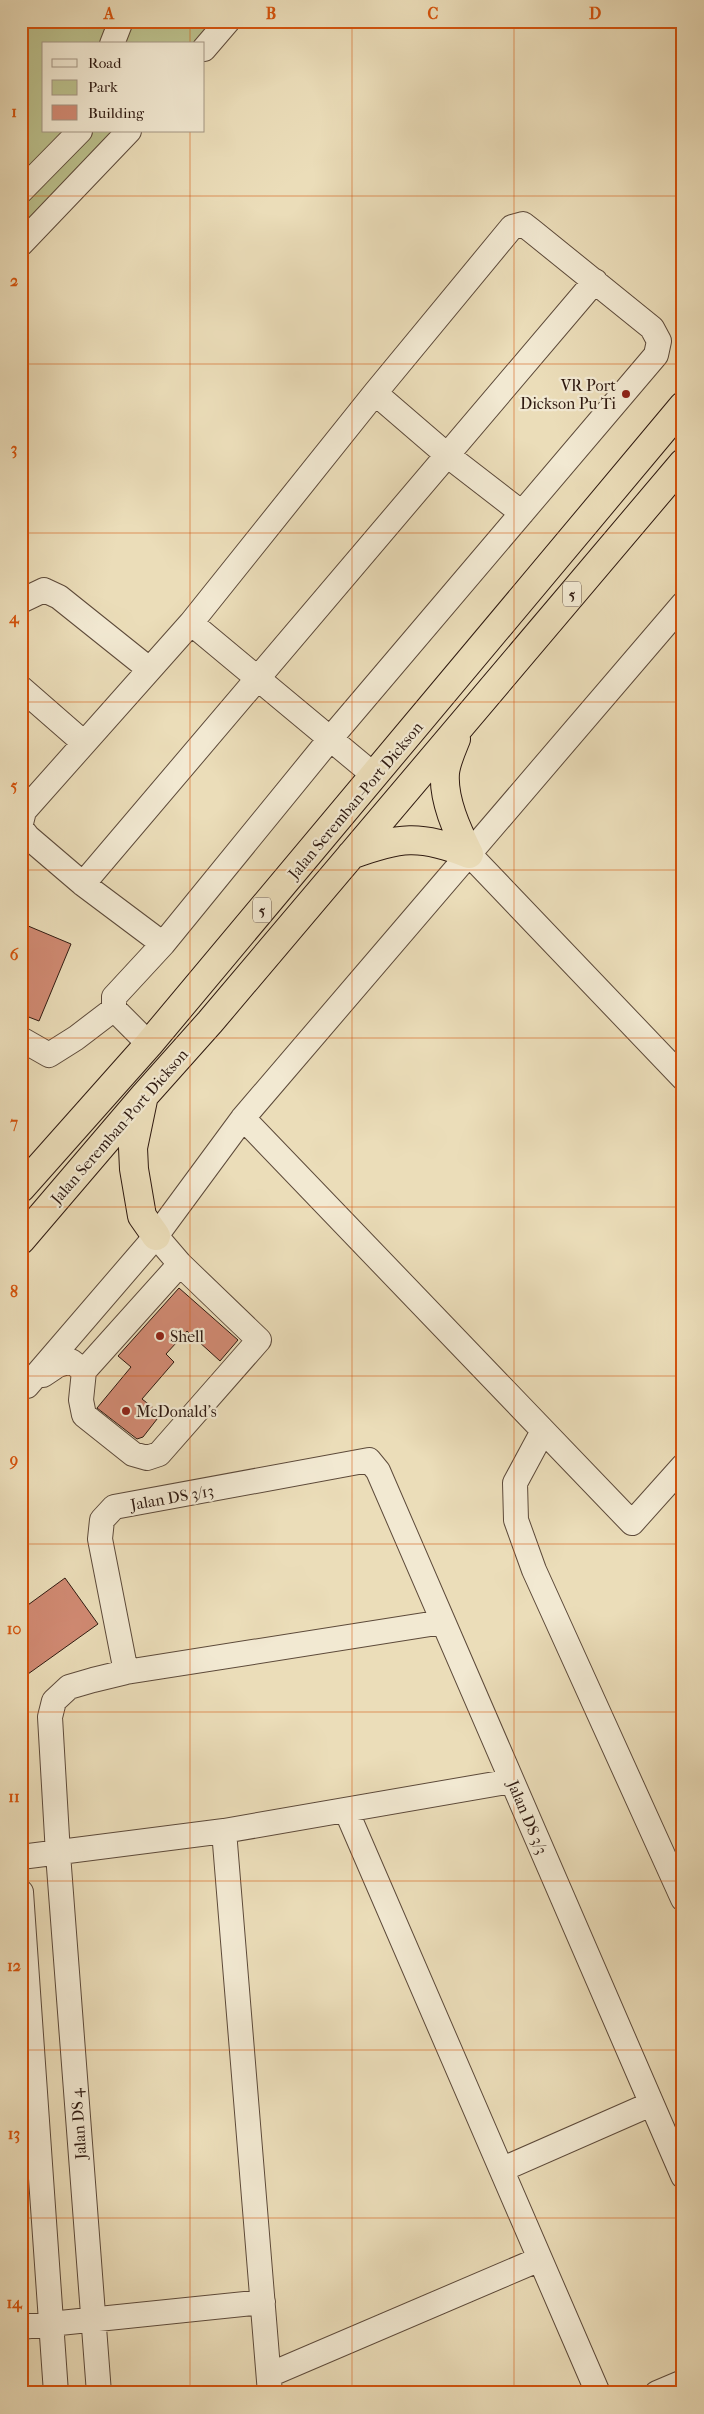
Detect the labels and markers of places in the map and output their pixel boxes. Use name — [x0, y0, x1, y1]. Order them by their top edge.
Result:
place label: VR Port Dickson Pu Ti — [520, 376, 616, 413]
marker: VR Port Dickson Pu Ti — [620, 388, 632, 400]
place label: Shell — [170, 1327, 204, 1346]
marker: Shell — [154, 1330, 166, 1342]
place label: McDonald's — [136, 1402, 217, 1421]
marker: McDonald's — [120, 1405, 132, 1417]

